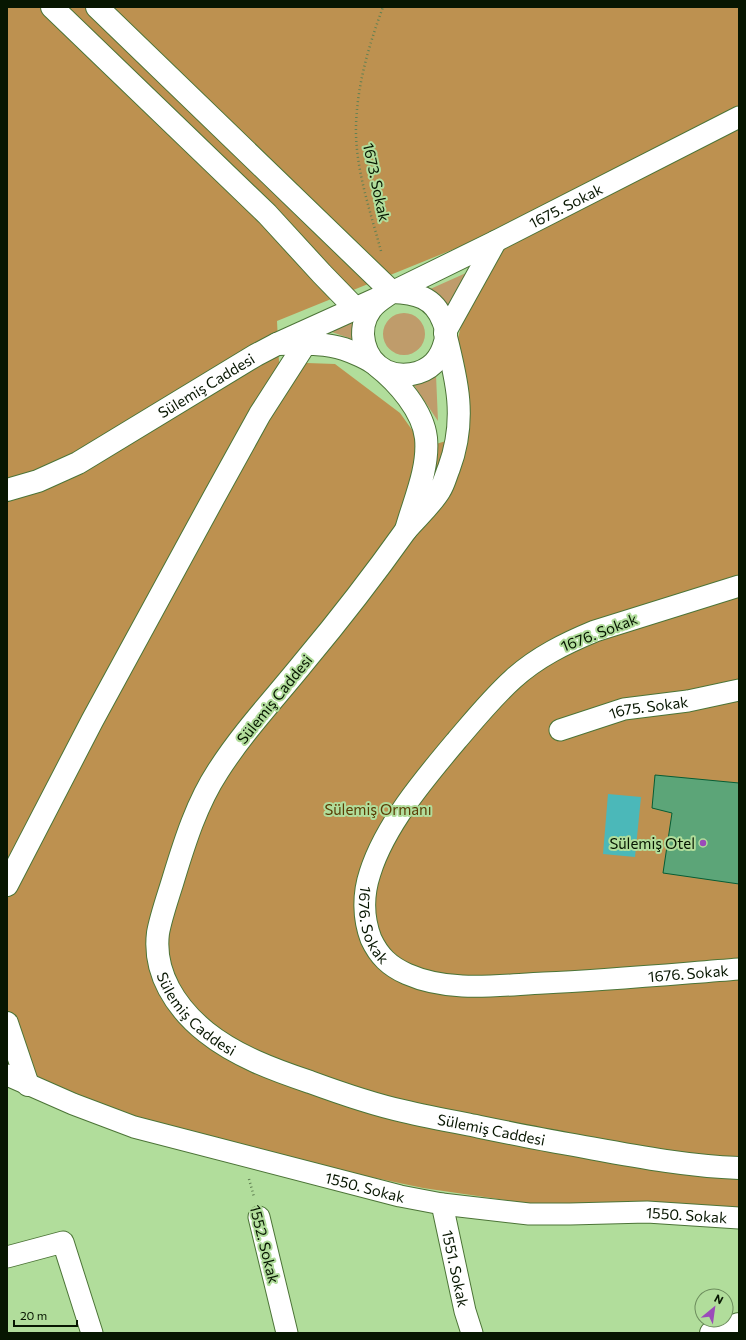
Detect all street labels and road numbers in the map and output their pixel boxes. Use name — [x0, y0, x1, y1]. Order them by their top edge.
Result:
street label: 1673. Sokak — [360, 141, 394, 223]
street label: 1675. Sokak — [526, 179, 605, 232]
street label: Sülemiş Caddesi — [155, 349, 258, 421]
street label: 1676. Sokak — [558, 609, 640, 655]
street label: Sülemiş Caddesi — [233, 651, 315, 747]
street label: 1675. Sokak — [607, 692, 689, 722]
street label: 1676. Sokak — [356, 885, 393, 967]
street label: 1676. Sokak — [647, 961, 729, 985]
street label: Sülemiş Caddesi — [153, 969, 239, 1059]
street label: Sülemiş Caddesi — [436, 1110, 547, 1149]
street label: 1550. Sokak — [323, 1168, 406, 1206]
street label: 1552. Sokak — [247, 1203, 283, 1285]
street label: 1550. Sokak — [645, 1203, 728, 1226]
street label: 1551. Sokak — [439, 1228, 473, 1309]

